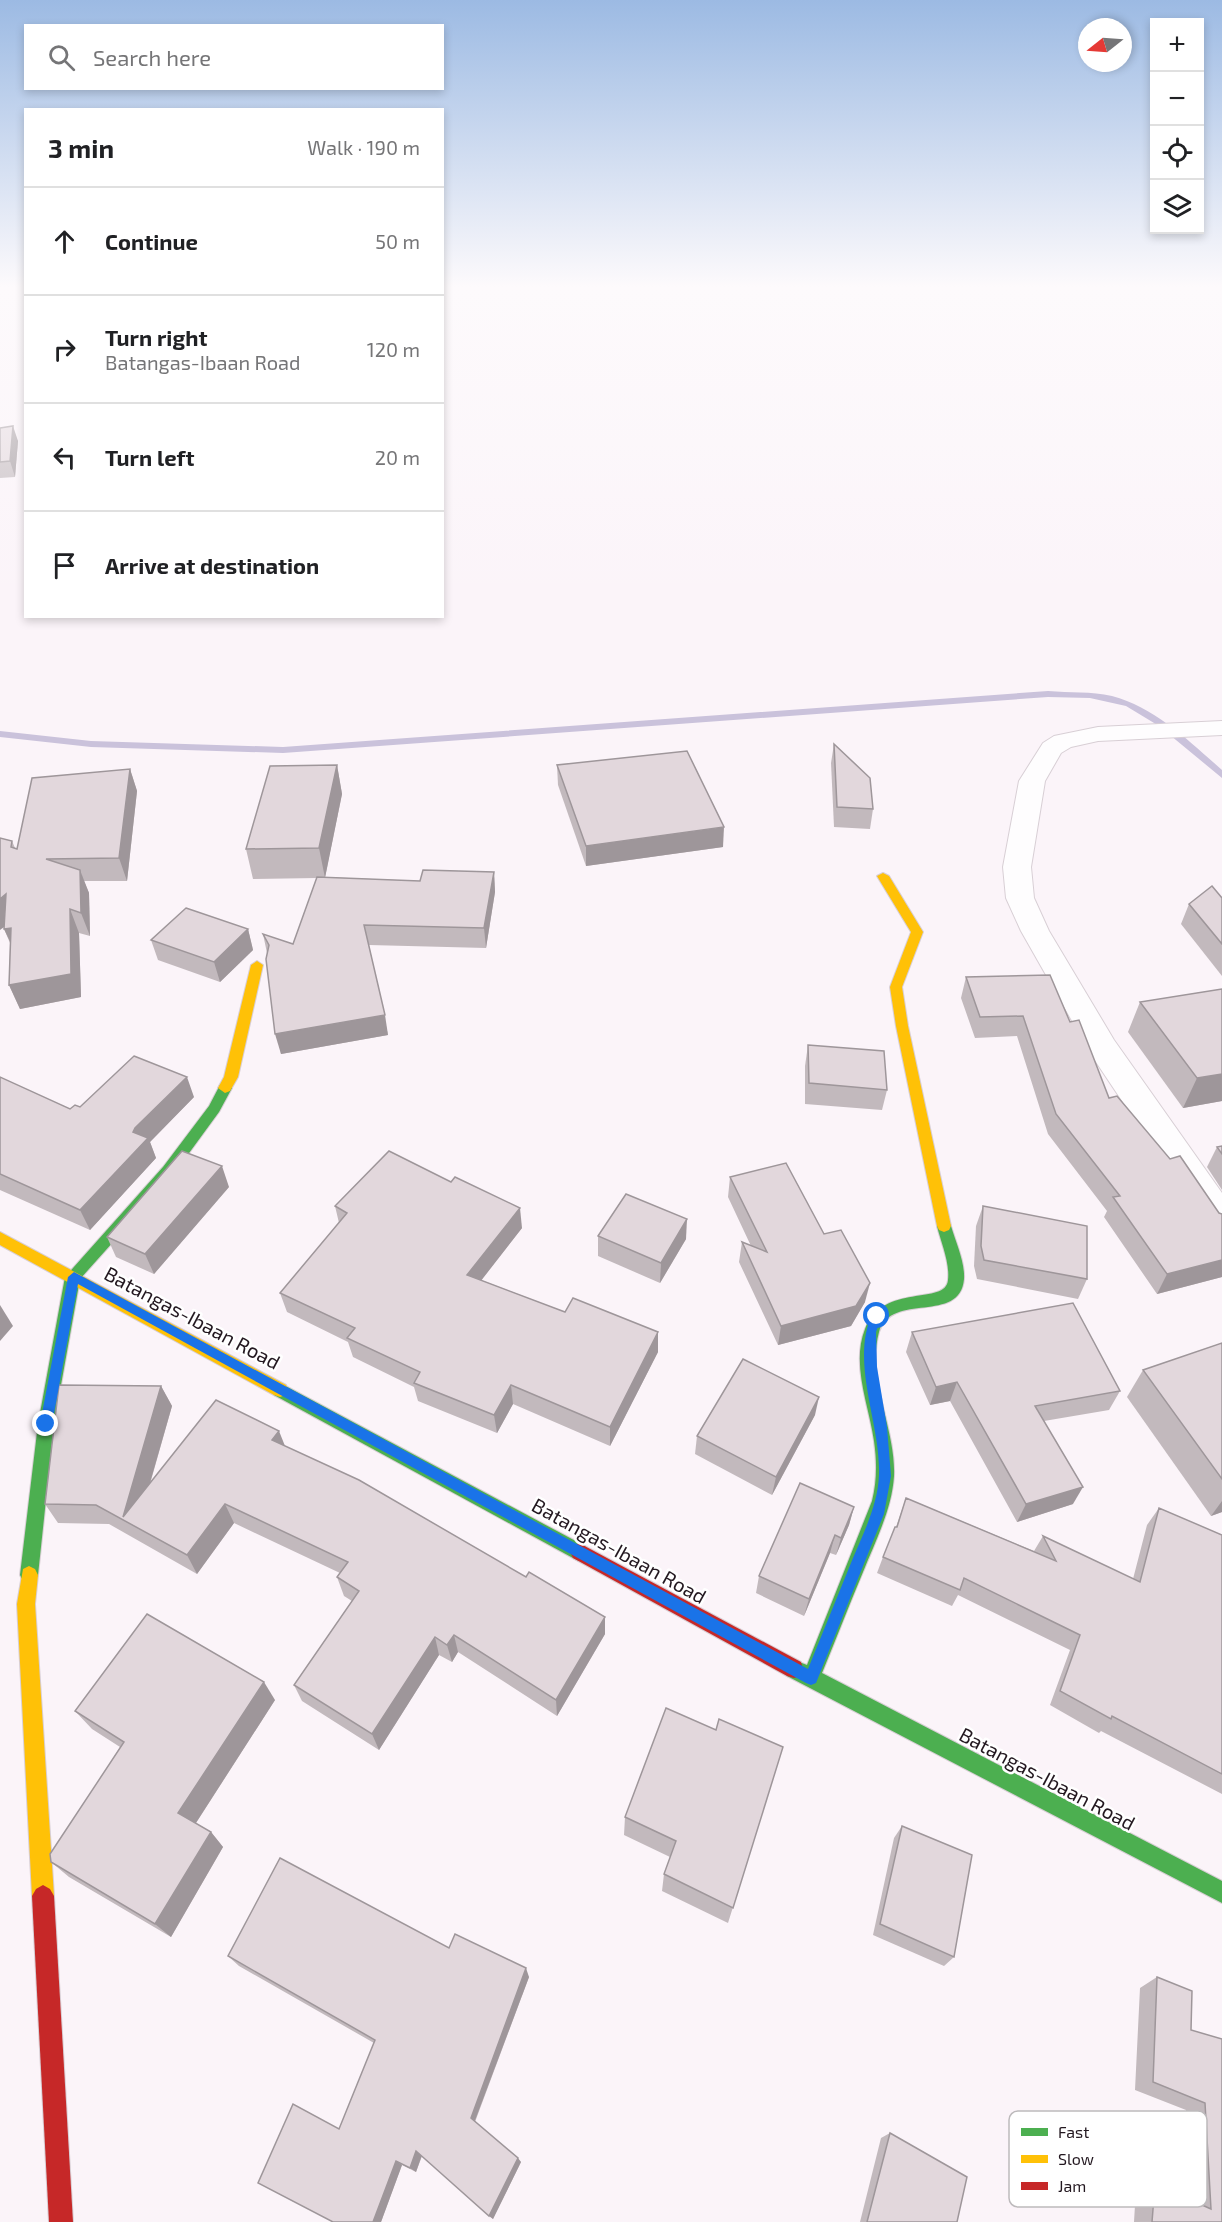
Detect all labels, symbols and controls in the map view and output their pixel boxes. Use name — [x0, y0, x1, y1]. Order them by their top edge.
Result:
north arrow — [1078, 18, 1132, 72]
map controls — [1150, 18, 1204, 234]
button: + — [1150, 18, 1204, 72]
search box — [24, 24, 444, 90]
icon: search — [45, 41, 78, 74]
text: Search here — [93, 44, 211, 70]
button: − — [1150, 72, 1204, 126]
button: locate — [1150, 126, 1204, 180]
text: 3 min — [48, 132, 114, 163]
text: Walk · 190 m — [307, 135, 420, 159]
button: layers — [1150, 180, 1204, 234]
icon: ahead — [48, 225, 81, 258]
text: Continue — [105, 228, 198, 254]
text: 50 m — [375, 229, 420, 253]
text: Turn right — [105, 324, 207, 350]
icon: right — [48, 333, 81, 366]
text: 120 m — [367, 337, 420, 361]
text: Batangas-Ibaan Road — [105, 350, 301, 374]
icon: left — [48, 441, 81, 474]
text: Turn left — [105, 444, 194, 470]
text: 20 m — [375, 445, 420, 469]
icon: arrive — [48, 549, 81, 582]
text: Arrive at destination — [105, 552, 319, 578]
street label: Batangas-Ibaan Road — [101, 1261, 284, 1374]
route start — [863, 1302, 889, 1328]
route end — [32, 1410, 58, 1436]
street label: Batangas-Ibaan Road — [528, 1492, 711, 1608]
street label: Batangas-Ibaan Road — [956, 1722, 1139, 1835]
legend — [1009, 2111, 1207, 2207]
text: Fast — [1058, 2122, 1089, 2141]
text: Slow — [1058, 2149, 1094, 2168]
text: Jam — [1058, 2176, 1086, 2195]

